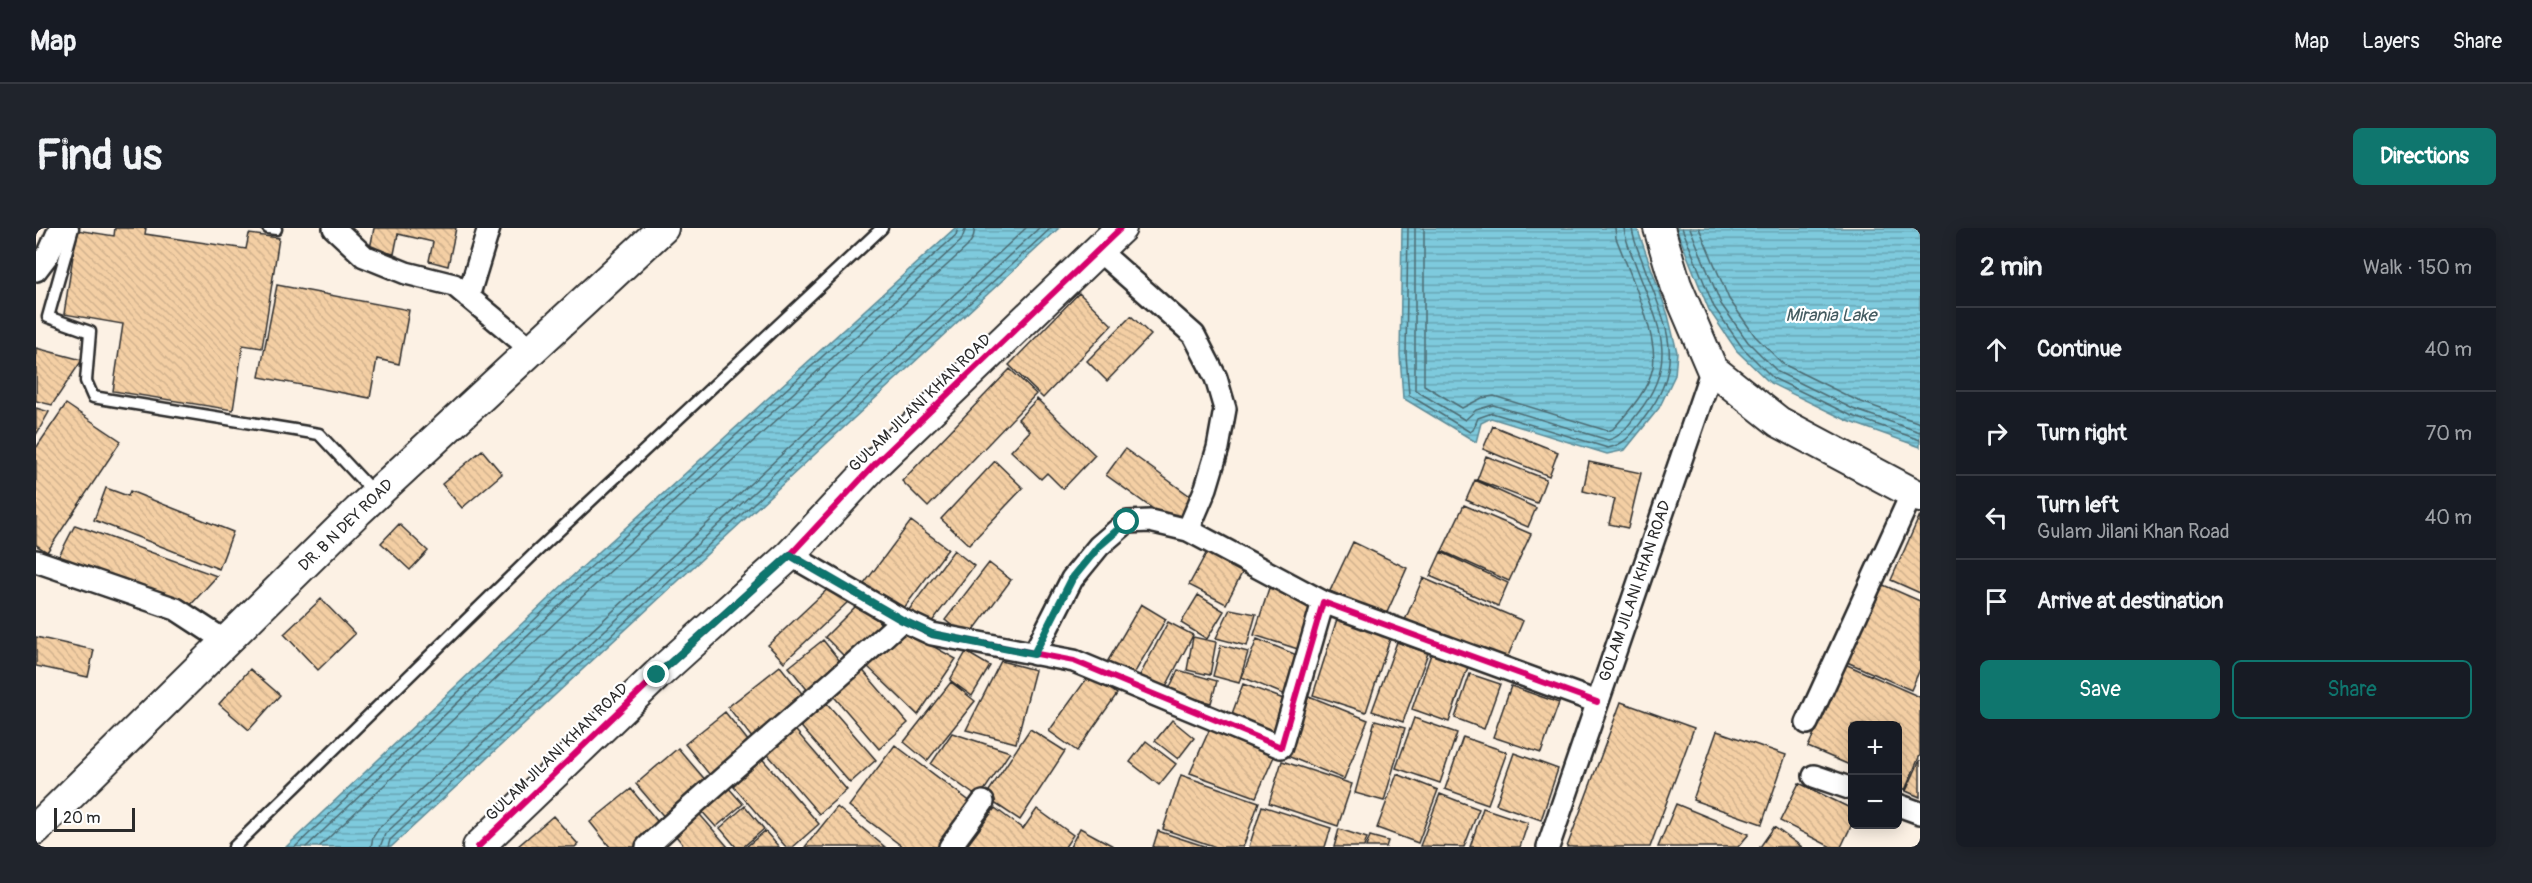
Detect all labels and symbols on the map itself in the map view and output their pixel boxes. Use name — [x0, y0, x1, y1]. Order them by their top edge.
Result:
water label: Mirania Lake — [1786, 304, 1879, 327]
street label: GULAM JILANI KHAN ROAD — [845, 330, 995, 476]
street label: DR. B N DEY ROAD — [294, 475, 398, 575]
street label: GOLAM JILANI KHAN ROAD — [1595, 498, 1675, 684]
route start — [1113, 508, 1139, 534]
route end — [643, 661, 669, 687]
street label: GULAM JILANI KHAN ROAD — [482, 679, 632, 825]
scale bar — [54, 805, 135, 832]

